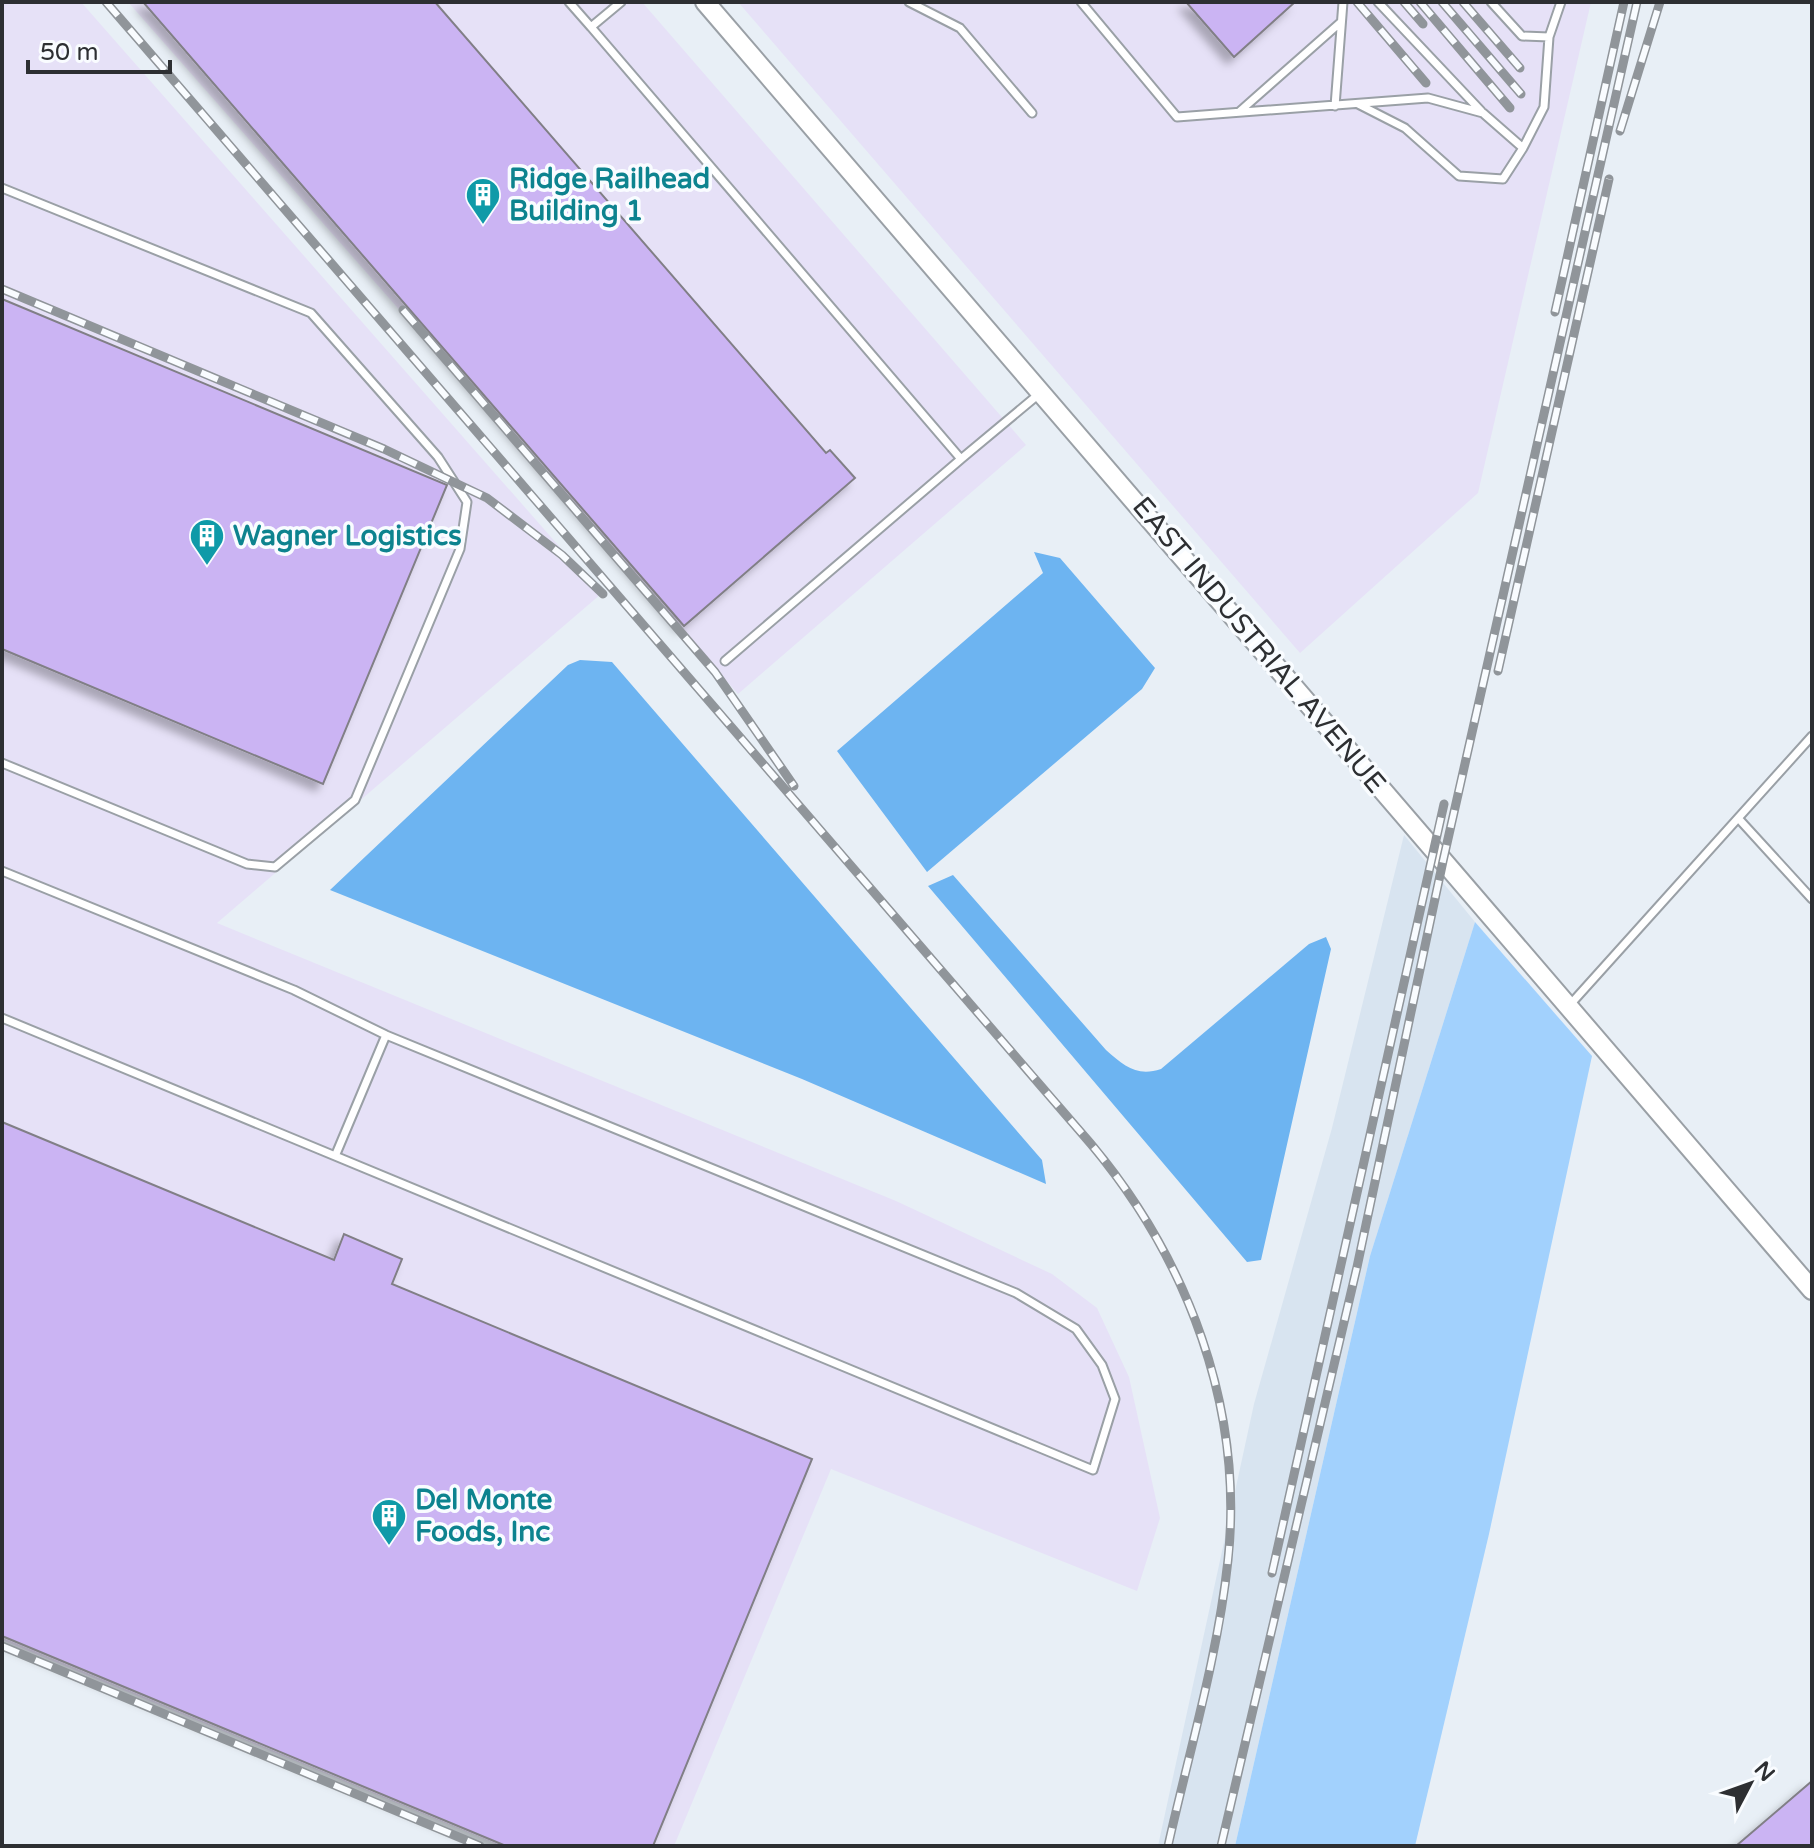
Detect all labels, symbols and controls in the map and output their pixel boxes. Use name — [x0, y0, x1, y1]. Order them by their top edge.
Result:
scale bar — [28, 24, 170, 74]
text: 50 m — [40, 38, 98, 67]
place label: Ridge Railhead Building 1 — [509, 162, 710, 228]
building icon: Ridge Railhead Building 1 — [464, 176, 502, 226]
street label: EAST INDUSTRIAL AVENUE — [1125, 490, 1393, 800]
building icon: Wagner Logistics — [188, 517, 226, 567]
place label: Wagner Logistics — [233, 519, 462, 553]
place label: Del Monte Foods, Inc — [415, 1483, 552, 1549]
building icon: Del Monte Foods, Inc — [370, 1497, 408, 1547]
north arrow — [1710, 1744, 1790, 1824]
text: N — [1749, 1756, 1780, 1787]

